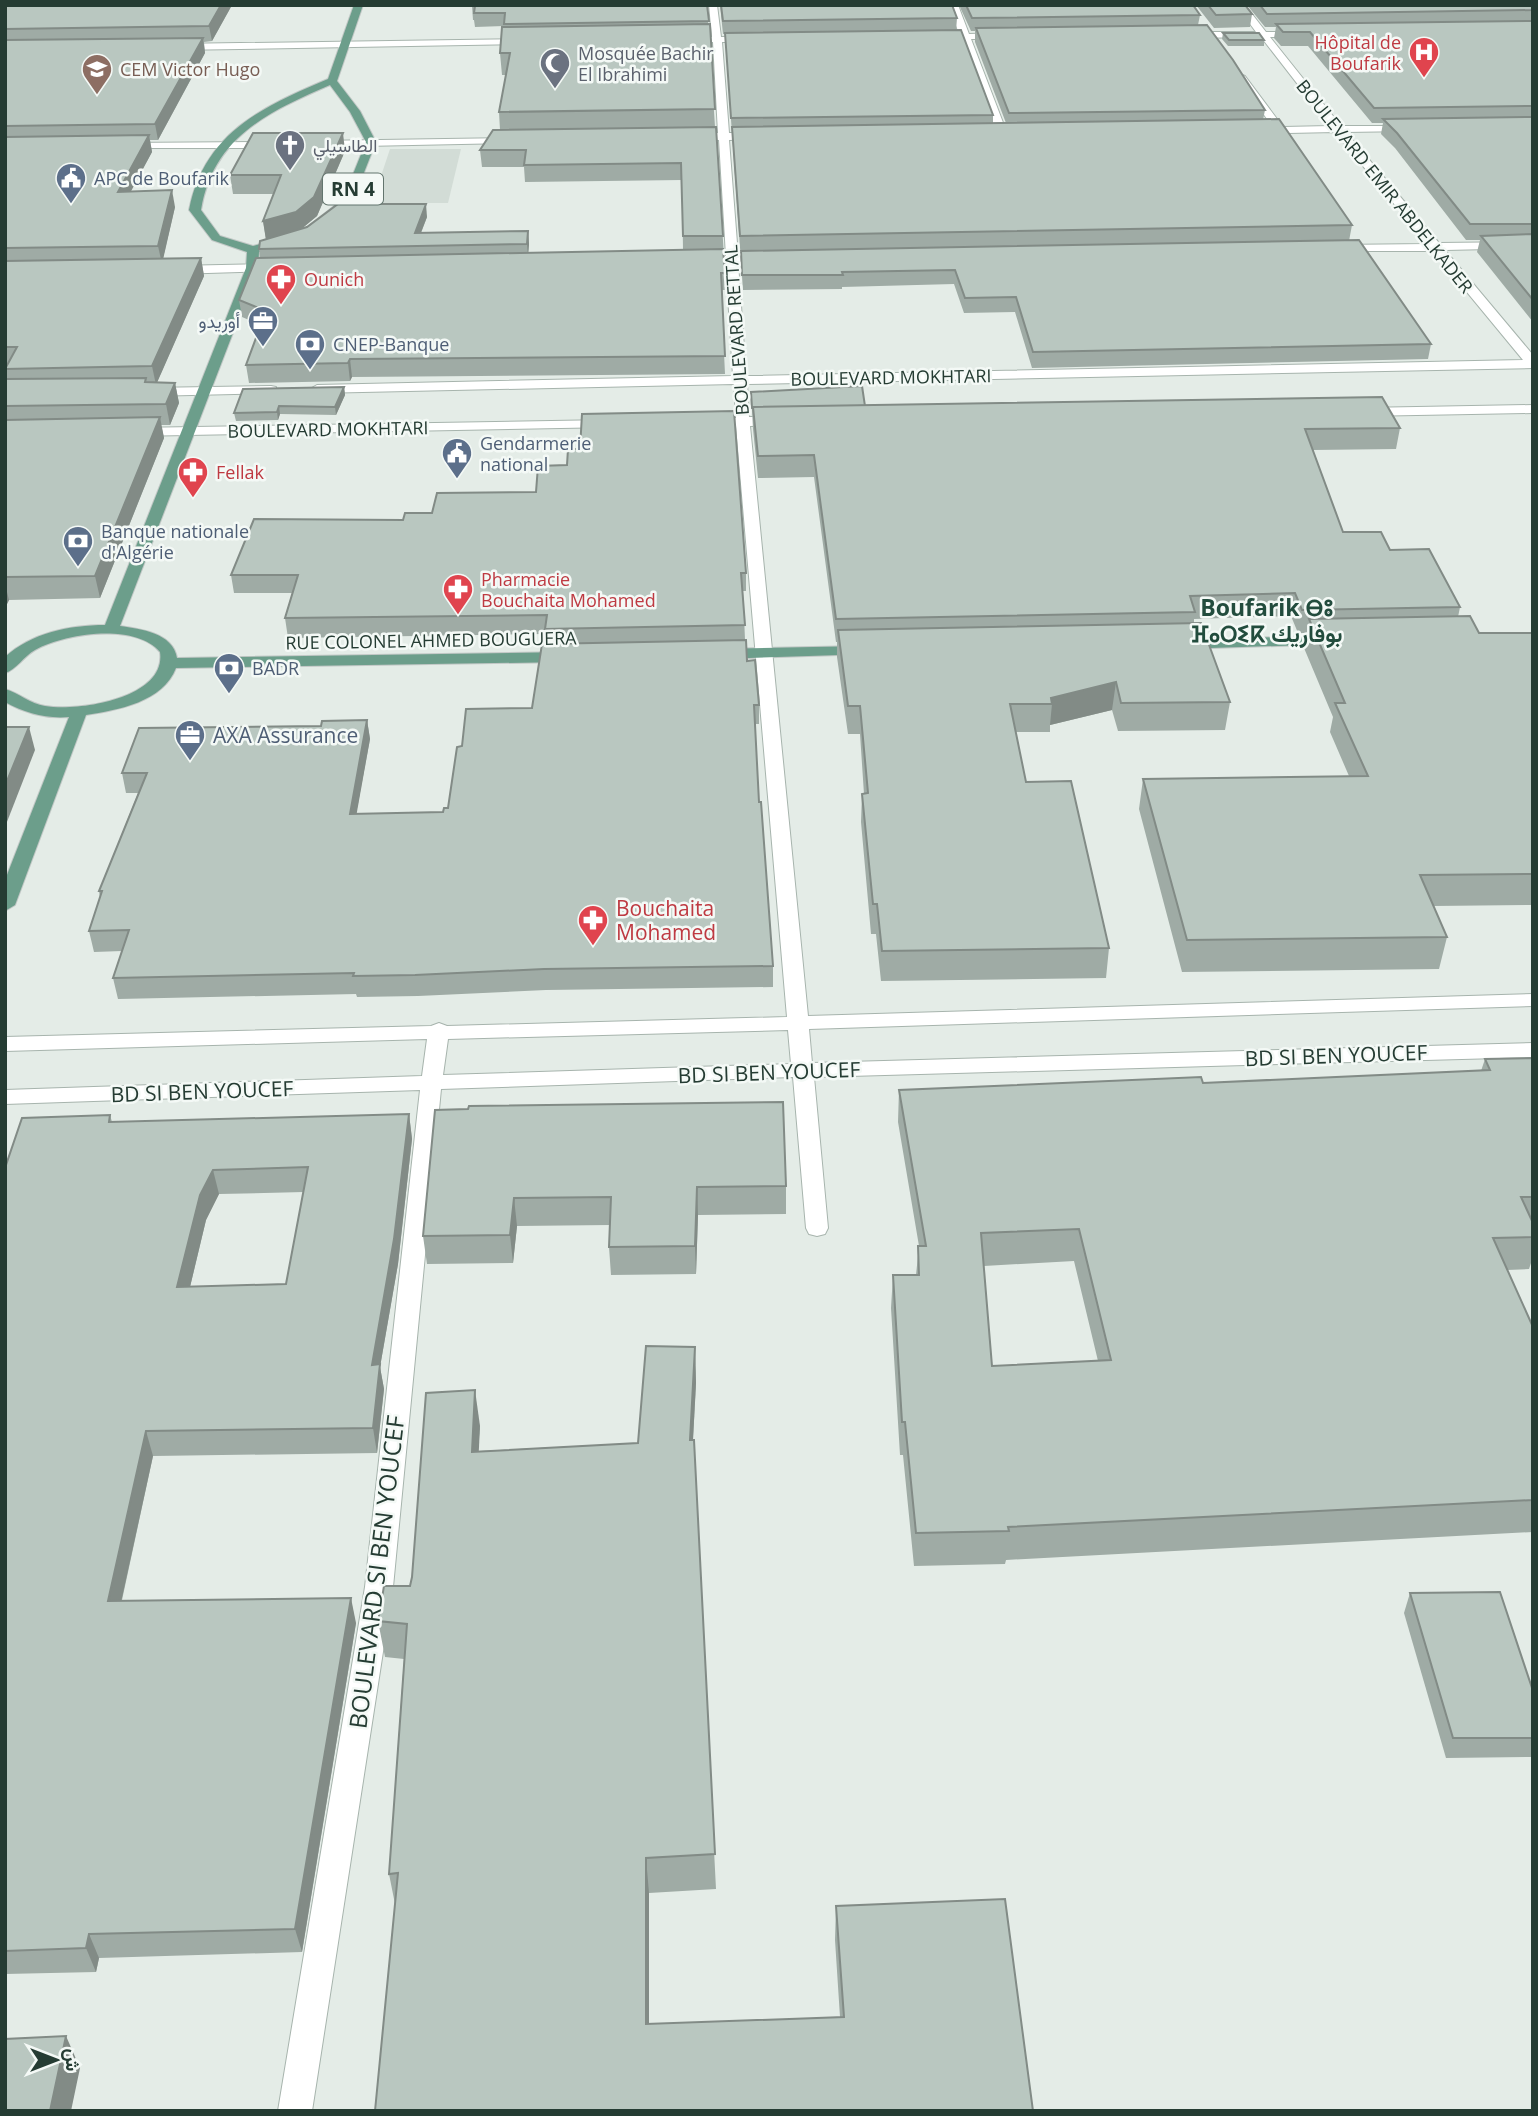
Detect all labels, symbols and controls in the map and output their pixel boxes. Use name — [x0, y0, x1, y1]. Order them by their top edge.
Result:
place label: Hôpital de Boufarik — [1315, 30, 1402, 75]
hospital icon: Hôpital de Boufarik — [1407, 35, 1441, 79]
place label: Mosquée Bachir El Ibrahimi — [578, 41, 714, 86]
mosque icon: Mosquée Bachir El Ibrahimi — [538, 46, 572, 90]
school or university icon: CEM Victor Hugo — [80, 52, 114, 96]
place label: CEM Victor Hugo — [120, 57, 260, 81]
street label: BOULEVARD EMIR ABDELKADER — [1291, 74, 1479, 298]
church icon: الطاسيلي — [273, 128, 307, 172]
place label: الطاسيلي — [313, 133, 377, 161]
public building icon: APC de Boufarik — [54, 161, 88, 205]
place label: APC de Boufarik — [94, 166, 229, 190]
road number: RN 4 — [323, 174, 383, 204]
street label: BOULEVARD RETTAL — [718, 244, 754, 416]
pharmacy icon: Ounich — [264, 262, 298, 306]
place label: Ounich — [304, 267, 364, 291]
office icon: أوريدو — [246, 304, 280, 348]
place label: أوريدو — [198, 309, 240, 333]
bank icon: CNEP-Banque — [293, 327, 327, 371]
place label: CNEP-Banque — [333, 332, 449, 356]
street label: BOULEVARD MOKHTARI — [790, 363, 992, 391]
street label: BOULEVARD MOKHTARI — [227, 415, 429, 443]
place label: Gendarmerie national — [480, 431, 591, 476]
public building icon: Gendarmerie national — [440, 436, 474, 480]
pharmacy icon: Fellak — [176, 455, 210, 499]
place label: Fellak — [216, 460, 264, 484]
place label: Banque nationale d'Algérie — [101, 519, 249, 564]
bank icon: Banque nationale d'Algérie — [61, 524, 95, 568]
place label: Pharmacie Bouchaita Mohamed — [481, 567, 656, 612]
pharmacy icon: Pharmacie Bouchaita Mohamed — [441, 572, 475, 616]
district label: Boufarik ⴱⵓ ⴼⴰⵔⵉⴽ بوفاريك — [1191, 591, 1343, 649]
street label: RUE COLONEL AHMED BOUGUERA — [285, 625, 577, 655]
bank icon: BADR — [212, 651, 246, 695]
place label: BADR — [252, 656, 299, 680]
office icon: AXA Assurance — [173, 718, 207, 762]
place label: AXA Assurance — [213, 721, 358, 749]
place label: Bouchaita Mohamed — [616, 894, 716, 946]
pharmacy icon: Bouchaita Mohamed — [576, 903, 610, 947]
street label: BD SI BEN YOUCEF — [1244, 1038, 1428, 1072]
street label: BD SI BEN YOUCEF — [677, 1055, 861, 1089]
street label: BD SI BEN YOUCEF — [110, 1074, 294, 1108]
street label: BOULEVARD SI BEN YOUCEF — [340, 1414, 412, 1730]
north arrow — [21, 2025, 91, 2095]
text: ش — [60, 2049, 86, 2072]

